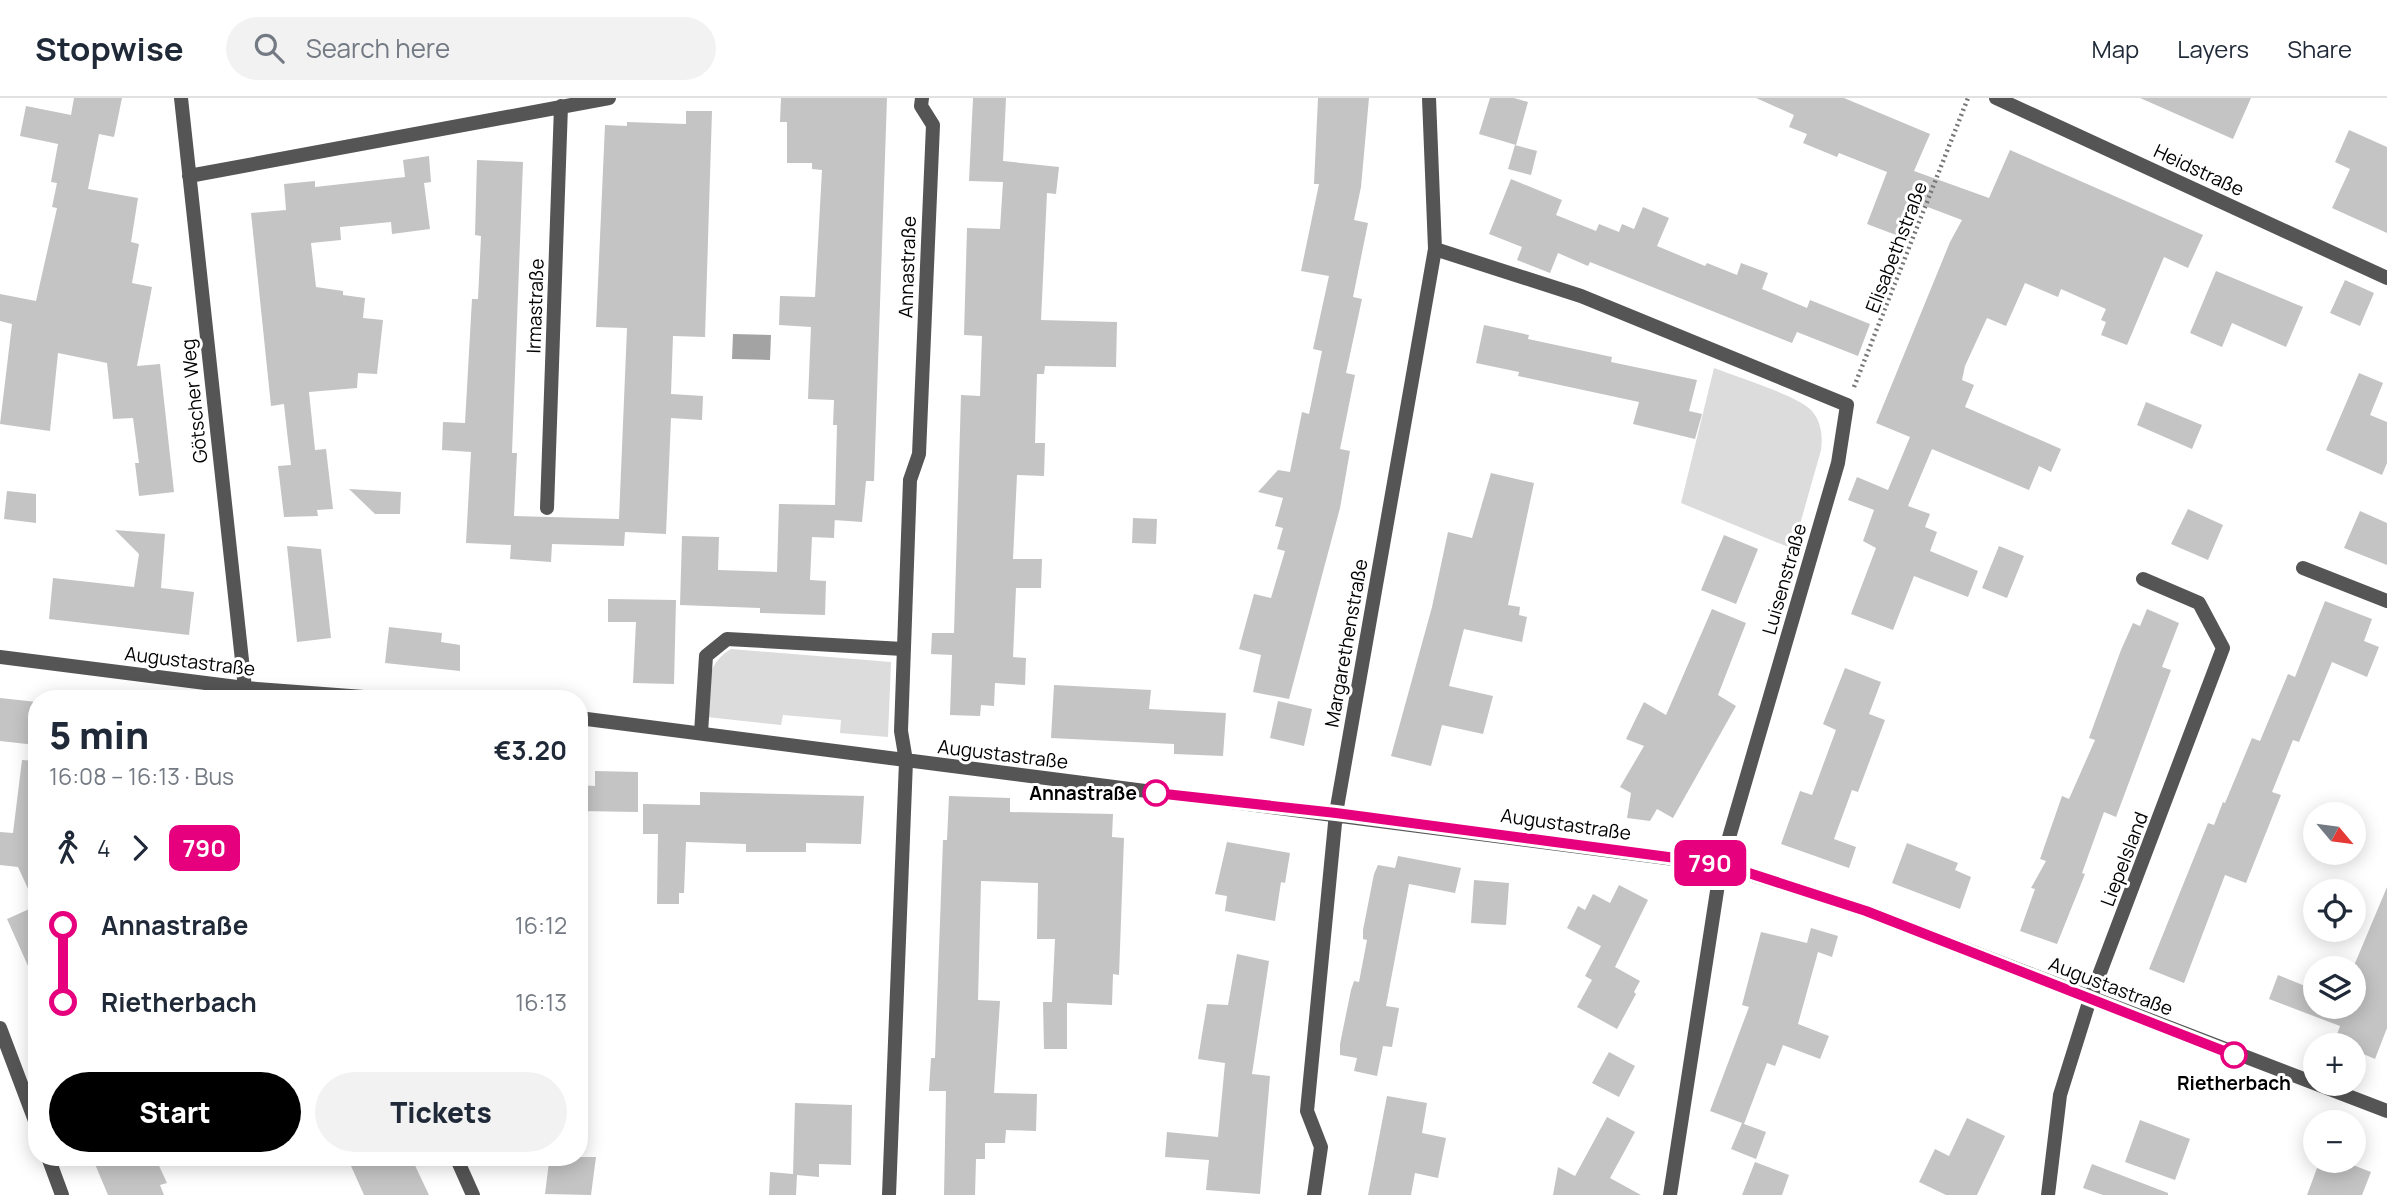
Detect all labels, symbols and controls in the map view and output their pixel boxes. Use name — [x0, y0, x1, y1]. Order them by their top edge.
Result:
search box — [226, 17, 716, 80]
text: Stopwise — [35, 26, 184, 71]
icon: search — [250, 29, 288, 67]
text: Search here — [306, 30, 450, 66]
text: Map — [2092, 32, 2139, 65]
text: Layers — [2177, 32, 2249, 65]
text: Share — [2287, 32, 2352, 65]
street label: Heidstraße — [2150, 138, 2248, 202]
street label: Elisabethstraße — [1859, 178, 1933, 316]
street label: Annastraße — [892, 215, 922, 319]
street label: Irmastraße — [520, 258, 550, 354]
street label: Götscher Weg — [175, 338, 213, 464]
street label: Luisenstraße — [1756, 520, 1812, 638]
street label: Margarethenstraße — [1318, 557, 1374, 729]
street label: Augustastraße — [123, 640, 257, 682]
text: 5 min — [49, 708, 149, 760]
text: €3.20 — [494, 732, 567, 768]
street label: Augustastraße — [936, 733, 1070, 775]
text: 16:08 – 16:13 · Bus — [49, 760, 234, 792]
place label: Annastraße — [1029, 780, 1137, 806]
marker: Annastraße — [1143, 780, 1169, 806]
street label: Augustastraße — [1499, 802, 1633, 846]
north arrow — [2303, 802, 2366, 864]
map controls — [2303, 802, 2366, 1173]
street label: Liepelsland — [2094, 808, 2154, 910]
icon: walk — [49, 829, 87, 867]
icon: forward — [121, 829, 159, 867]
text: 790 — [183, 831, 226, 864]
text: 4 — [97, 832, 111, 864]
line badge: 790 — [1670, 840, 1750, 886]
text: 790 — [1688, 846, 1732, 879]
button: locate — [2303, 879, 2366, 942]
text: Annastraße — [101, 907, 248, 943]
text: 16:12 — [515, 909, 567, 941]
street label: Augustastraße — [2045, 950, 2177, 1022]
button: layers — [2303, 956, 2366, 1019]
text: Rietherbach — [101, 984, 257, 1020]
text: 16:13 — [515, 986, 567, 1018]
button: + — [2303, 1033, 2366, 1096]
marker: Rietherbach — [2221, 1042, 2247, 1068]
place label: Rietherbach — [2177, 1070, 2291, 1096]
button: Start — [49, 1072, 301, 1152]
button: Tickets — [315, 1072, 567, 1152]
button: − — [2303, 1110, 2366, 1173]

